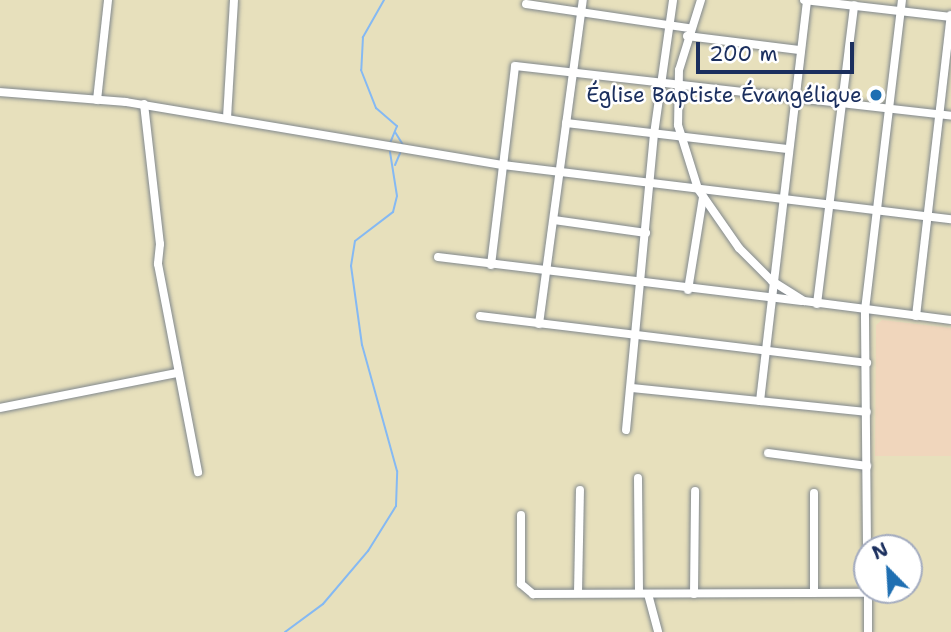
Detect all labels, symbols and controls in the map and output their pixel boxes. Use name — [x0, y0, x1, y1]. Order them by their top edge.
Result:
scale bar — [699, 28, 856, 72]
text: 200 m — [709, 40, 778, 68]
place label: Église Baptiste Évangélique — [586, 82, 862, 108]
marker: Église Baptiste Évangélique — [868, 87, 884, 103]
north arrow — [853, 534, 923, 604]
text: N — [868, 537, 892, 566]

